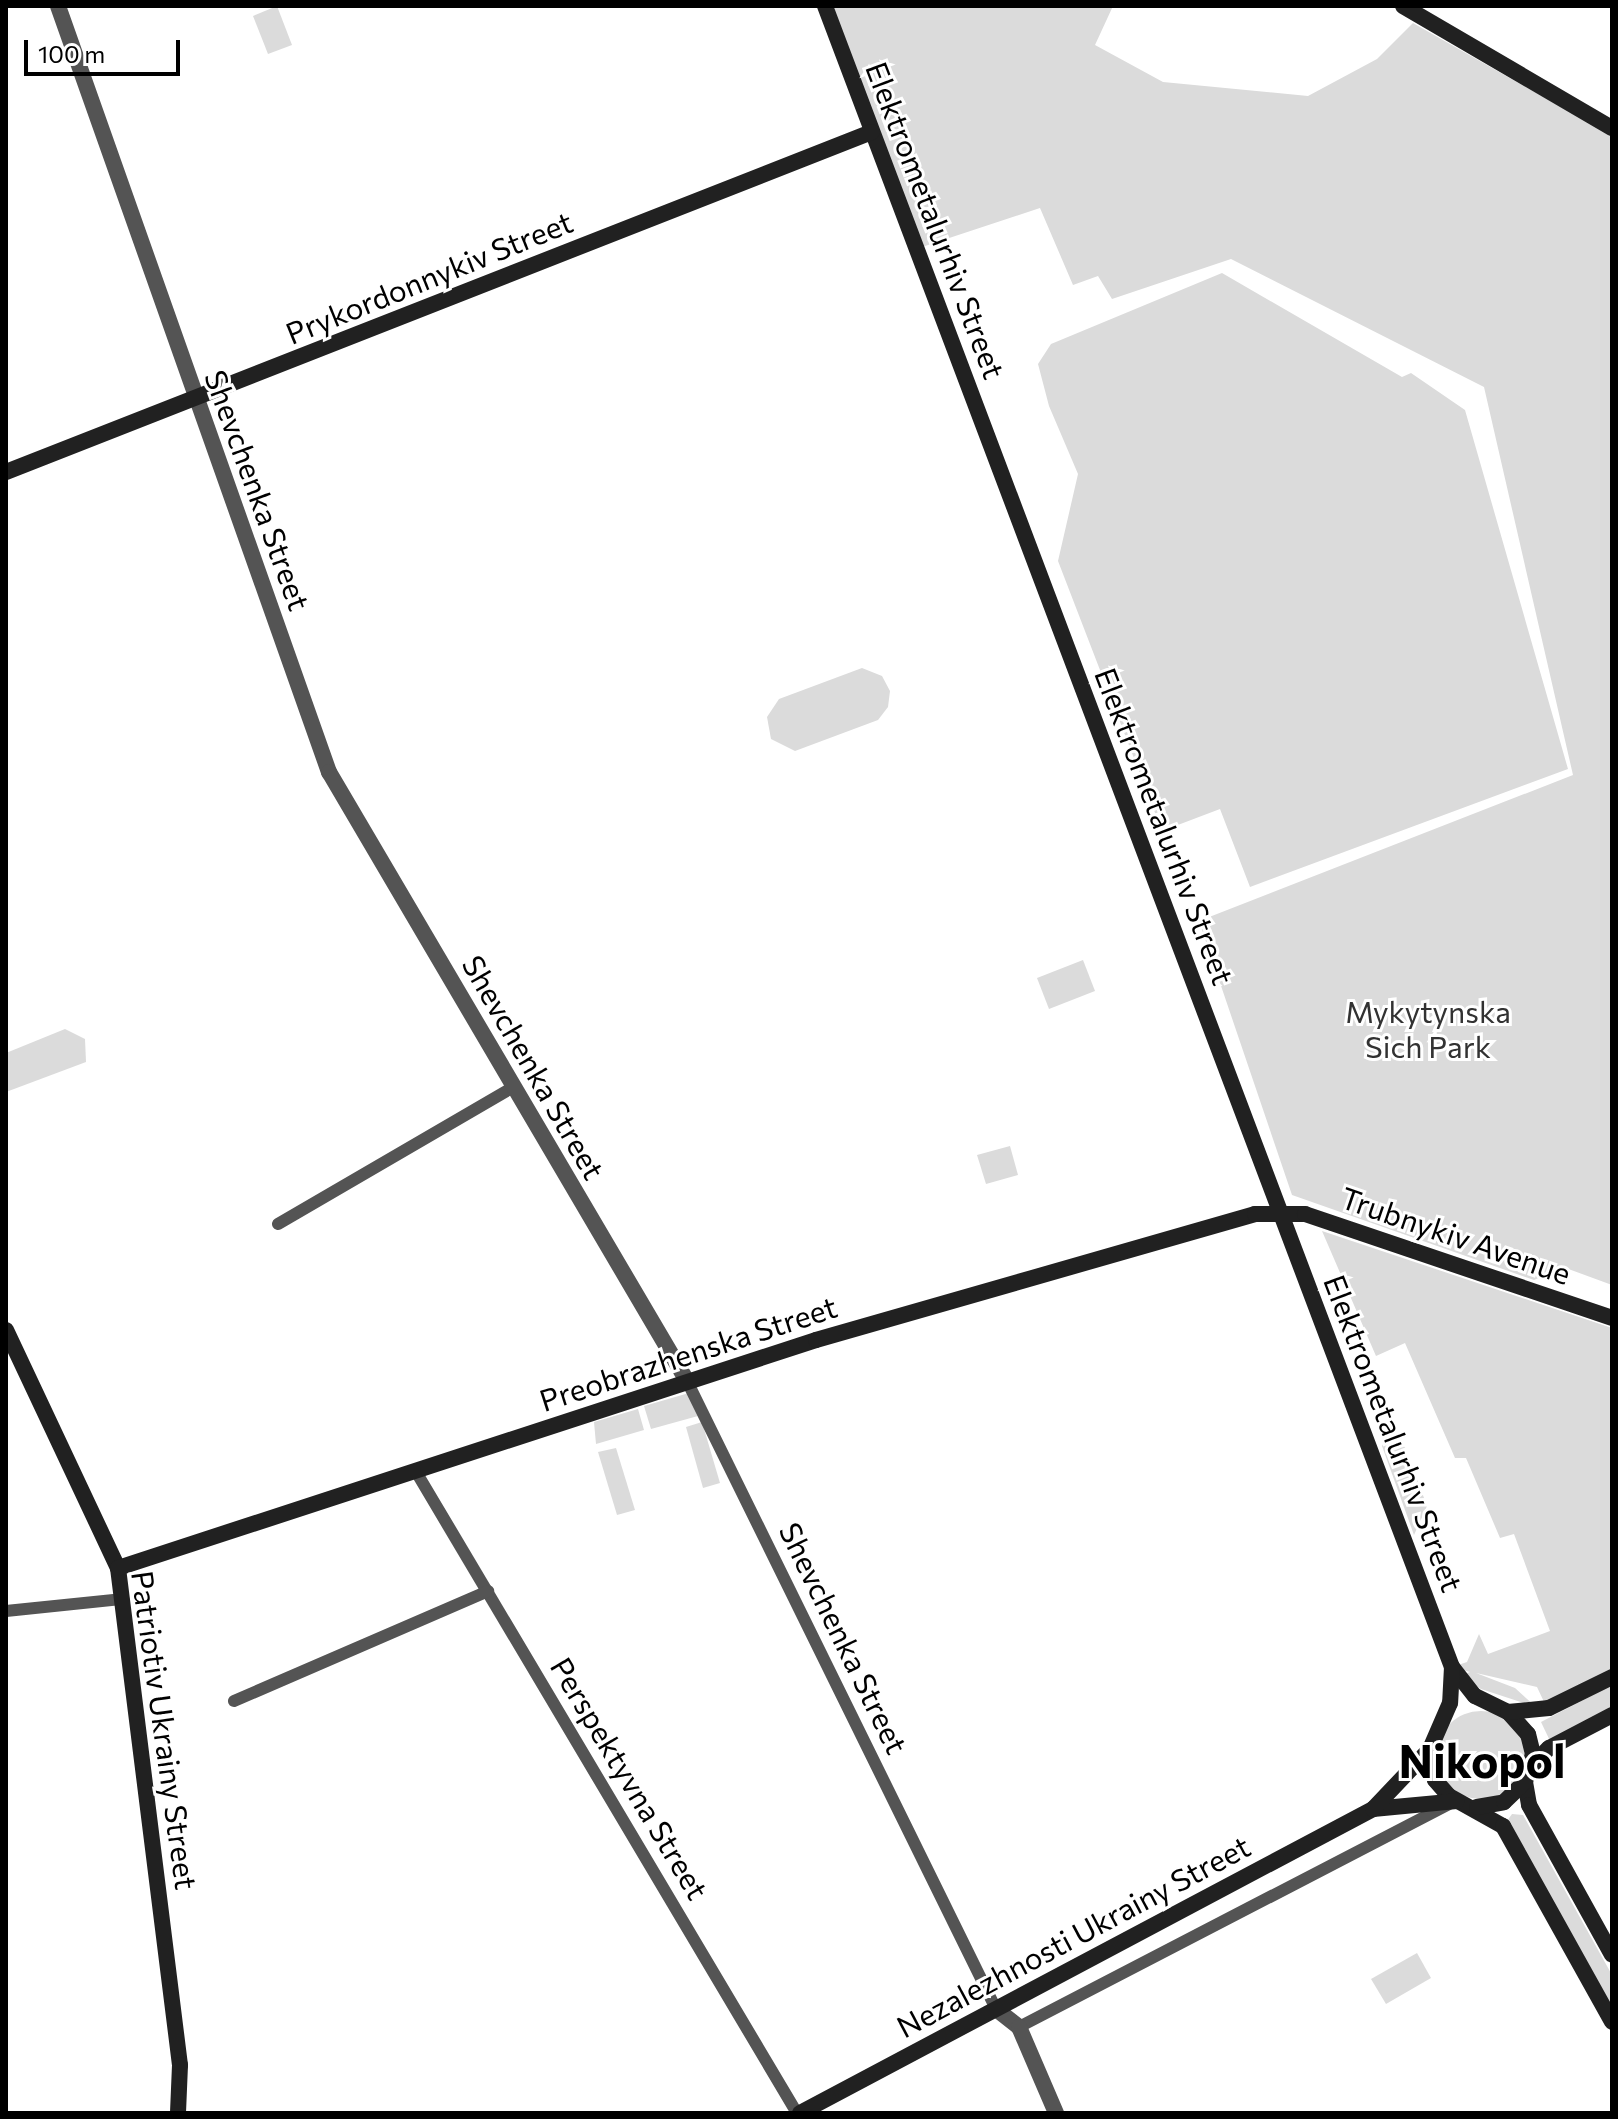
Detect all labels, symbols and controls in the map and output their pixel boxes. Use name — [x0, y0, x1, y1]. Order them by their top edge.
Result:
scale bar — [28, 24, 184, 74]
text: 100 m — [38, 39, 105, 68]
street label: Elektrometalurhiv Street — [859, 57, 1013, 383]
street label: Prykordonnykiv Street — [280, 203, 578, 351]
street label: Shevchenka Street — [198, 365, 318, 615]
street label: Elektrometalurhiv Street — [1088, 663, 1242, 989]
street label: Shevchenka Street — [455, 949, 613, 1185]
park label: Mykytynska Sich Park — [1345, 993, 1511, 1064]
street label: Trubnykiv Avenue — [1336, 1179, 1576, 1291]
street label: Elektrometalurhiv Street — [1317, 1270, 1471, 1596]
street label: Preobrazhenska Street — [535, 1288, 841, 1418]
street label: Shevchenka Street — [772, 1517, 916, 1759]
street label: Patriotiv Ukrainy Street — [125, 1568, 205, 1892]
street label: Perspektyvna Street — [544, 1651, 716, 1905]
district label: Nikopol — [1398, 1731, 1566, 1787]
street label: Nezalezhnosti Ukrainy Street — [890, 1827, 1256, 2045]

